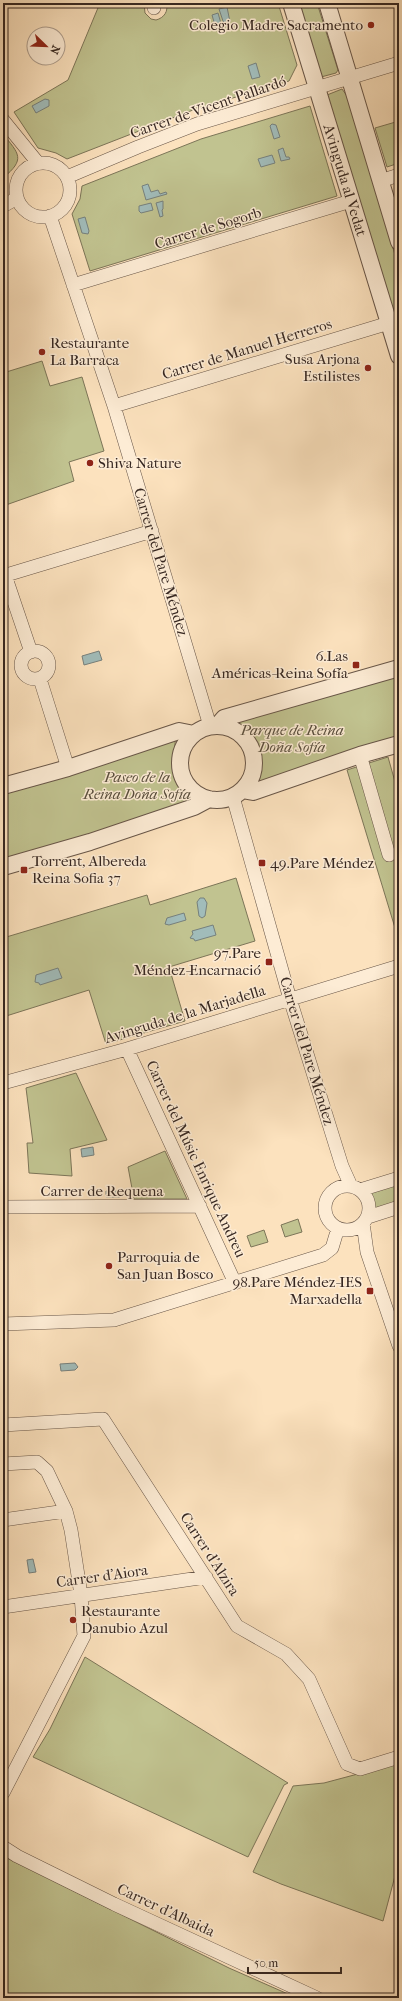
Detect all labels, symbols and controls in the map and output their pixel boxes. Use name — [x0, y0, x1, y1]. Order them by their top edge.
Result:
place label: Colegio Madre Sacramento — [189, 16, 363, 34]
marker: Colegio Madre Sacramento — [366, 20, 376, 30]
north arrow — [26, 26, 66, 66]
text: N — [47, 43, 62, 57]
street label: Carrer de Vicent Pallardó — [128, 72, 289, 142]
street label: Avinguda al Vedat — [319, 121, 371, 239]
street label: Carrer de Sogorb — [152, 203, 264, 253]
street label: Carrer de Manuel Herreros — [160, 314, 334, 383]
place label: Restaurante La Barraca — [50, 334, 130, 369]
marker: Restaurante La Barraca — [37, 347, 47, 357]
place label: Susa Arjona Estilistes — [285, 350, 361, 385]
marker: Susa Arjona Estilistes — [363, 363, 373, 373]
place label: Shiva Nature — [98, 454, 182, 472]
marker: Shiva Nature — [85, 458, 95, 468]
street label: Carrer del Pare Méndez — [130, 486, 192, 639]
place label: 6.Las Américas-Reina Sofía — [211, 647, 349, 682]
marker: 6.Las Américas-Reina Sofía — [351, 660, 361, 670]
park label: Parque de Reina Doña Sofía — [239, 721, 344, 756]
park label: Paseo de la Reina Doña Sofía — [82, 768, 191, 803]
place label: Torrent, Albereda Reina Sofia 37 — [32, 852, 148, 887]
place label: 49.Pare Méndez — [270, 854, 375, 872]
marker: 49.Pare Méndez — [257, 858, 267, 868]
marker: Torrent, Albereda Reina Sofia 37 — [19, 865, 29, 875]
place label: 97.Pare Méndez-Encarnació — [133, 944, 262, 979]
marker: 97.Pare Méndez-Encarnació — [264, 957, 274, 967]
street label: Carrer del Pare Méndez — [276, 975, 338, 1128]
street label: Avinguda de la Marjadella — [102, 981, 268, 1047]
street label: Carrer del Músic Enrique Andreu — [142, 1058, 250, 1261]
street label: Carrer de Requena — [41, 1182, 165, 1200]
place label: Parroquia de San Juan Bosco — [117, 1248, 214, 1283]
marker: Parroquia de San Juan Bosco — [104, 1261, 114, 1271]
place label: 98.Pare Méndez-IES Marxadella — [232, 1273, 363, 1308]
marker: 98.Pare Méndez-IES Marxadella — [365, 1286, 375, 1296]
street label: Carrer d'Alzira — [176, 1509, 244, 1600]
street label: Carrer d'Aiora — [55, 1561, 150, 1591]
place label: Restaurante Danubio Azul — [81, 1602, 168, 1637]
marker: Restaurante Danubio Azul — [68, 1615, 78, 1625]
street label: Carrer d'Albaida — [114, 1880, 219, 1941]
scale bar — [248, 1949, 341, 1975]
text: 50 m — [254, 1956, 278, 1970]

